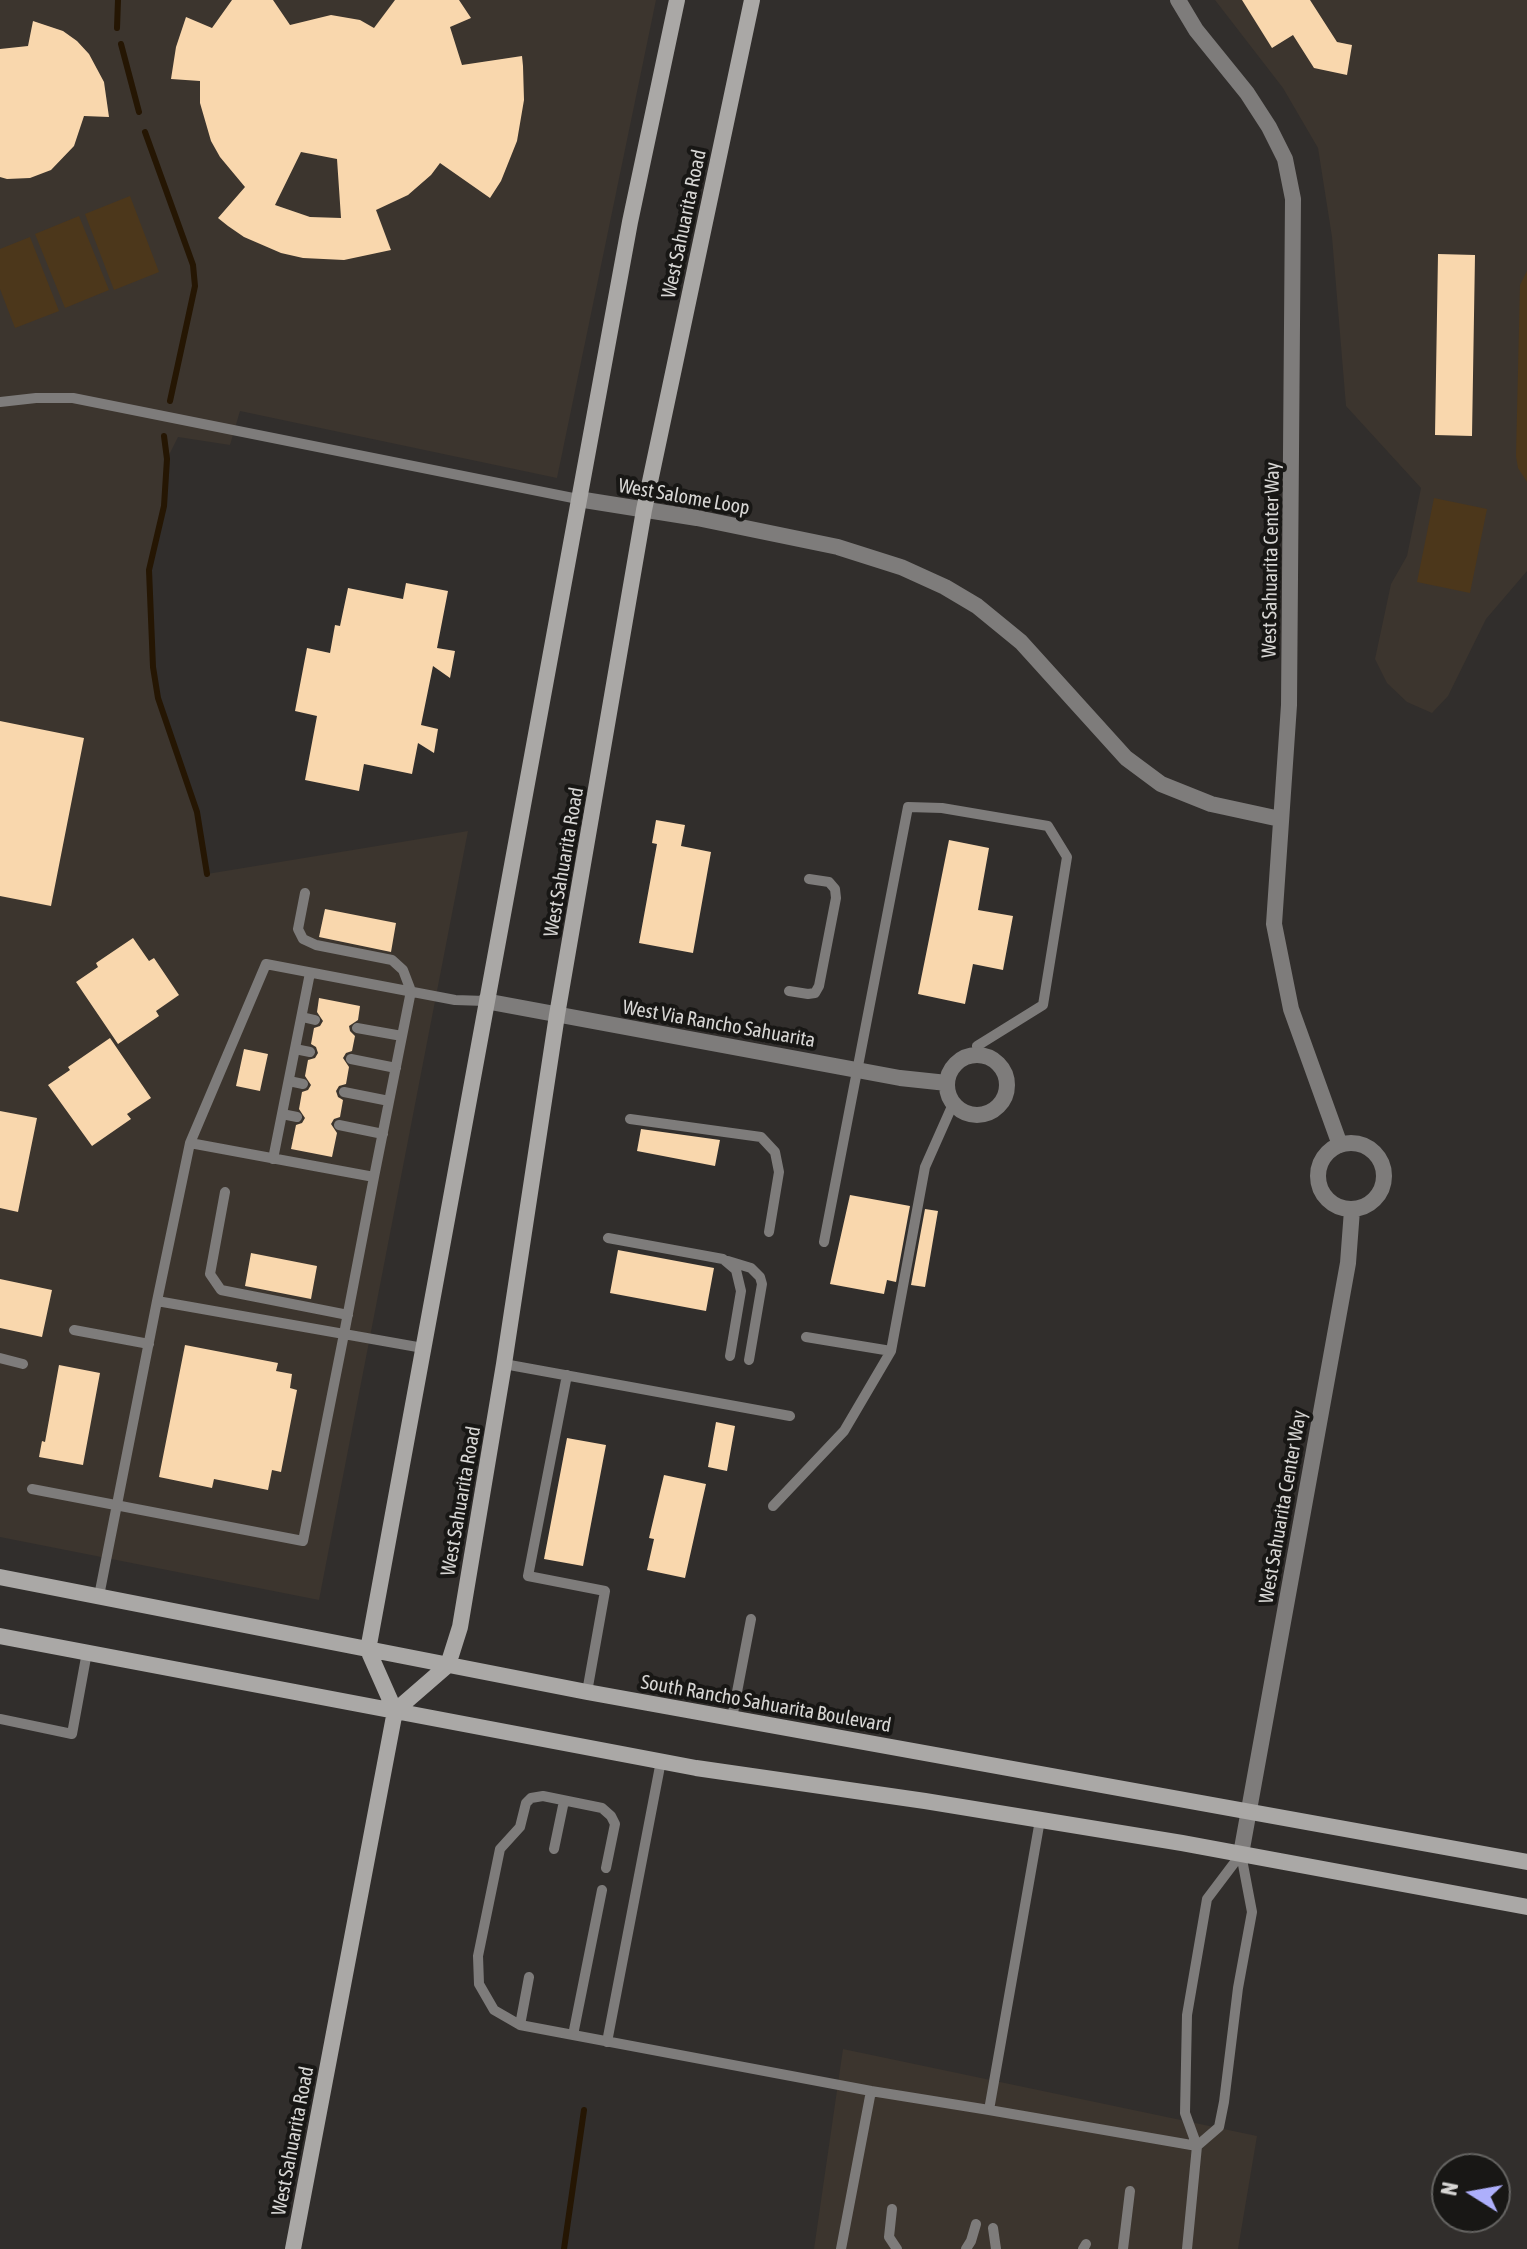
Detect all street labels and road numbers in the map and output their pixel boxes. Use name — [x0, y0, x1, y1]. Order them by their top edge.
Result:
street label: West Sahuarita Road — [657, 147, 711, 301]
street label: West Sahuarita Center Way — [1257, 462, 1285, 658]
street label: West Salome Loop — [616, 474, 752, 520]
street label: West Sahuarita Road — [539, 785, 589, 939]
street label: West Via Rancho Sahuarita — [621, 995, 817, 1053]
street label: West Sahuarita Center Way — [1254, 1409, 1312, 1605]
street label: West Sahuarita Road — [436, 1424, 486, 1578]
street label: South Rancho Sahuarita Boulevard — [639, 1670, 893, 1738]
street label: West Sahuarita Road — [267, 2064, 319, 2218]

